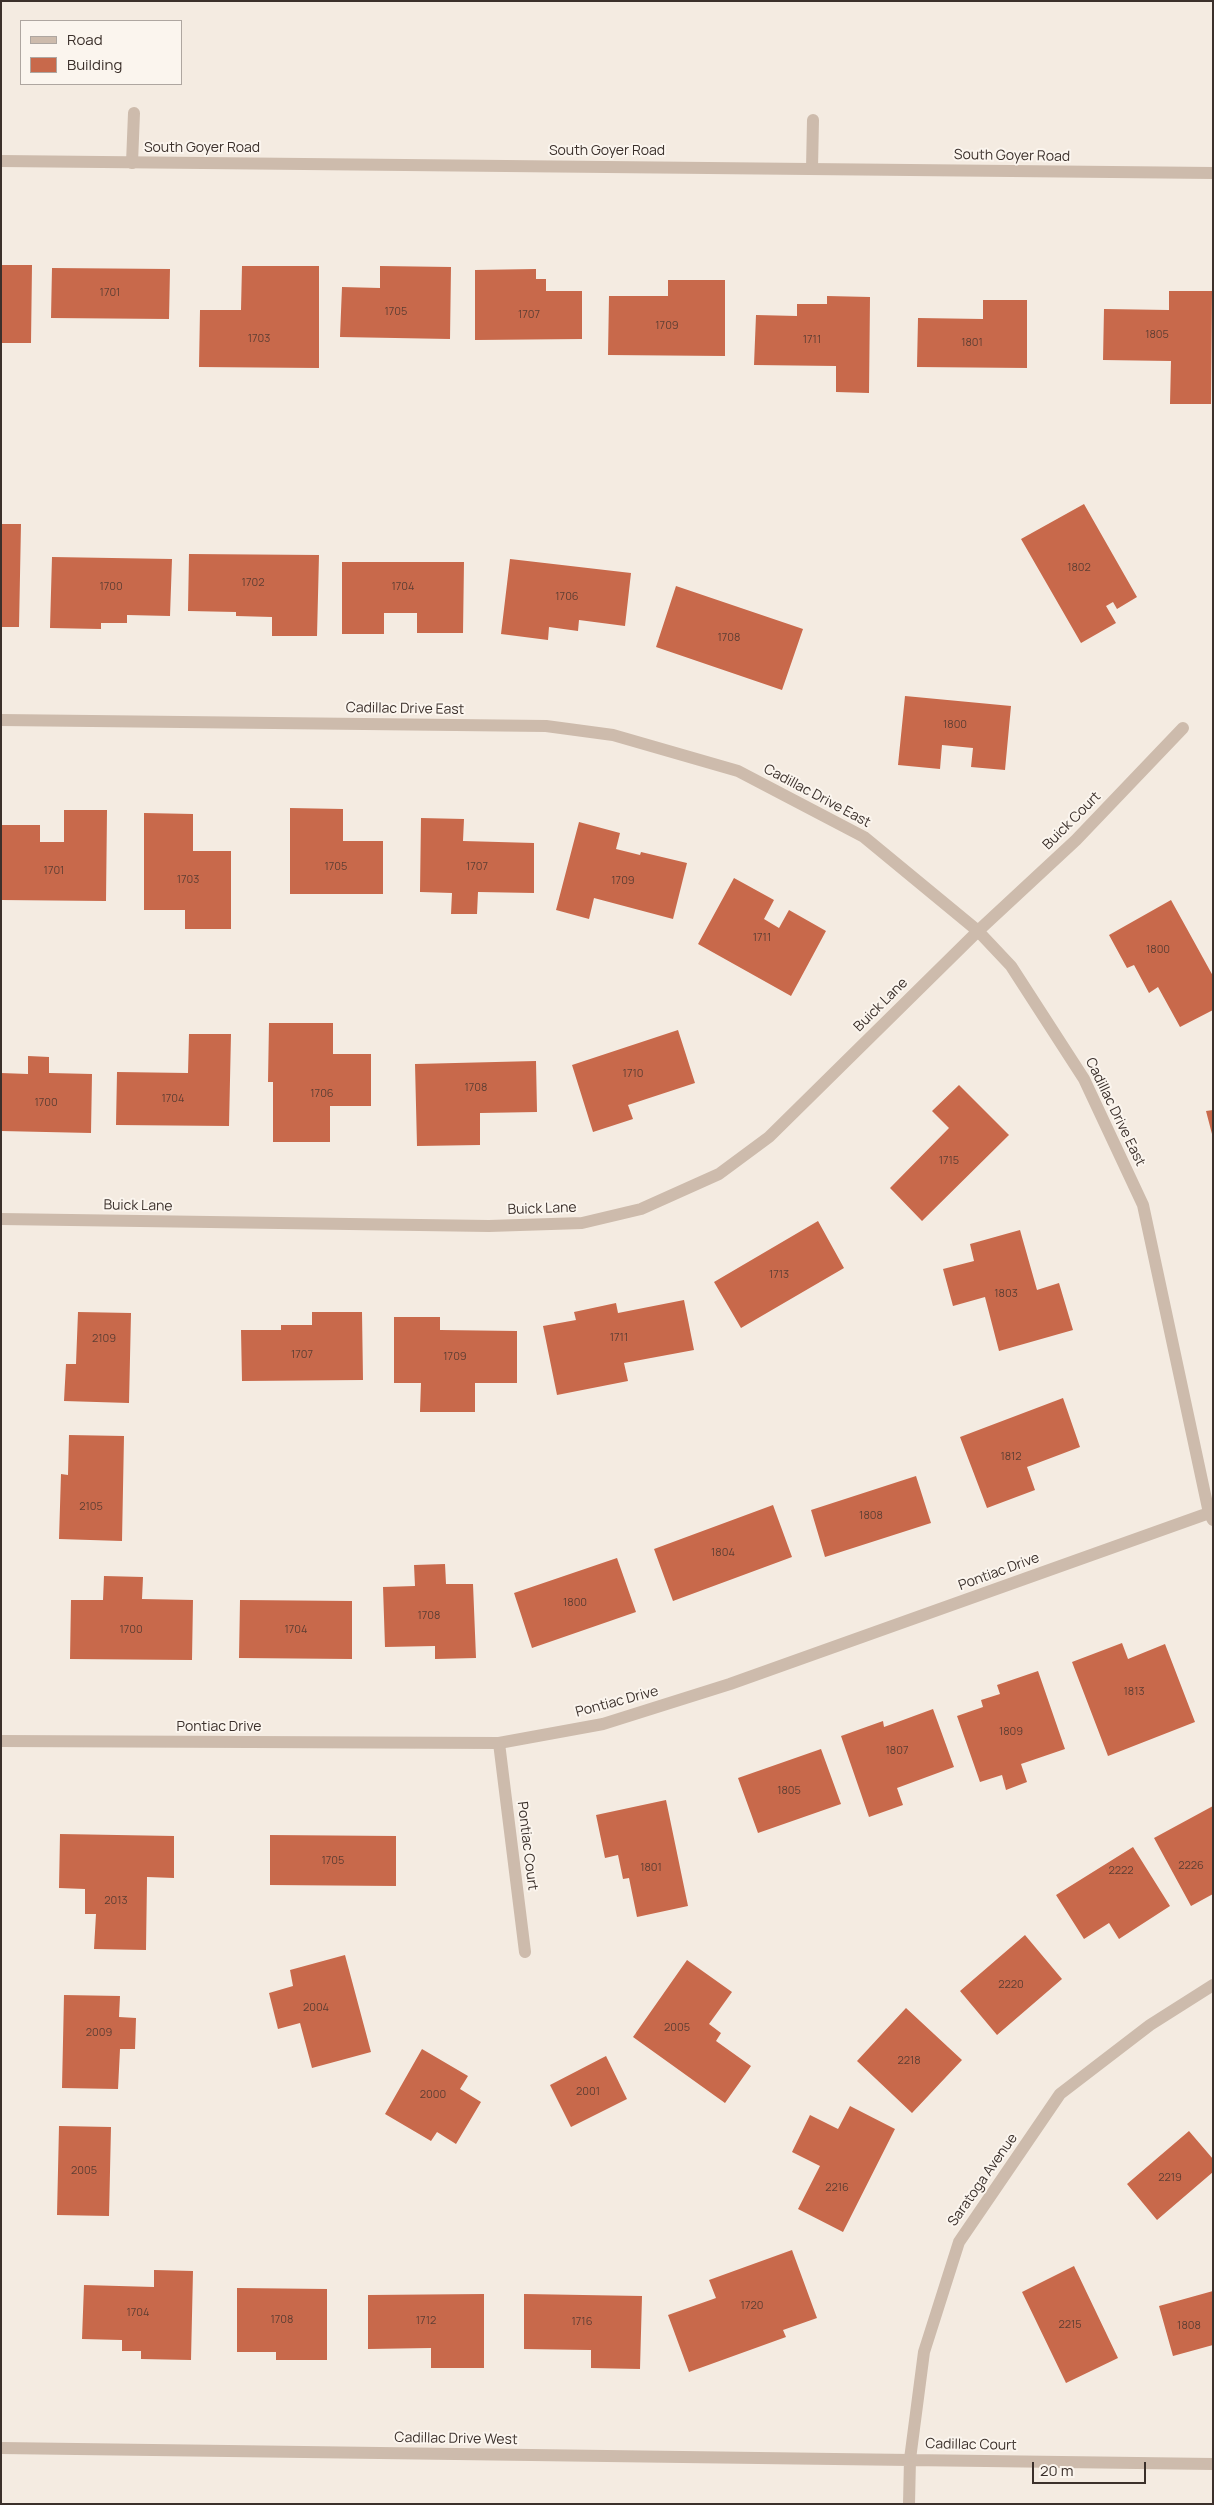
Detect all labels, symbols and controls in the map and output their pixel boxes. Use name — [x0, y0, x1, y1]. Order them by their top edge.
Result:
legend — [20, 20, 182, 85]
text: Road — [67, 29, 103, 50]
text: Building — [67, 54, 122, 75]
street label: South Goyer Road — [144, 140, 260, 156]
street label: South Goyer Road — [549, 143, 665, 159]
street label: South Goyer Road — [954, 147, 1070, 165]
house number: 1701 — [100, 286, 120, 300]
house number: 1705 — [385, 305, 407, 319]
house number: 1707 — [518, 308, 540, 322]
house number: 1709 — [655, 319, 679, 333]
house number: 1805 — [1145, 328, 1169, 342]
house number: 1703 — [248, 332, 270, 346]
house number: 1711 — [803, 333, 821, 347]
house number: 1801 — [961, 336, 983, 350]
house number: 1802 — [1067, 561, 1091, 575]
house number: 1702 — [242, 576, 264, 590]
house number: 1700 — [99, 580, 123, 594]
house number: 1704 — [391, 580, 415, 594]
house number: 1706 — [555, 590, 579, 604]
house number: 1708 — [718, 631, 740, 645]
street label: Cadillac Drive East — [346, 700, 464, 718]
house number: 1800 — [943, 718, 967, 732]
street label: Cadillac Drive East — [761, 761, 873, 831]
street label: Buick Court — [1040, 789, 1104, 853]
house number: 1705 — [325, 860, 347, 874]
house number: 1707 — [466, 860, 488, 874]
house number: 1701 — [44, 864, 64, 878]
house number: 1703 — [177, 873, 199, 887]
house number: 1709 — [611, 874, 635, 888]
house number: 1711 — [753, 931, 771, 945]
house number: 1800 — [1146, 943, 1170, 957]
street label: Buick Lane — [851, 975, 911, 1035]
street label: Cadillac Drive East — [1081, 1055, 1149, 1169]
house number: 1710 — [623, 1067, 643, 1081]
house number: 1708 — [465, 1081, 487, 1095]
house number: 1706 — [310, 1087, 334, 1101]
house number: 1704 — [161, 1092, 185, 1106]
house number: 1700 — [34, 1096, 58, 1110]
house number: 1715 — [939, 1154, 959, 1168]
street label: Buick Lane — [103, 1197, 173, 1215]
street label: Buick Lane — [507, 1199, 577, 1219]
house number: 1713 — [769, 1268, 789, 1282]
house number: 1803 — [994, 1287, 1018, 1301]
house number: 1711 — [610, 1331, 628, 1345]
house number: 2109 — [92, 1332, 116, 1346]
house number: 1707 — [291, 1348, 313, 1362]
house number: 1709 — [443, 1350, 467, 1364]
house number: 1812 — [1000, 1450, 1022, 1464]
house number: 2105 — [79, 1500, 103, 1514]
house number: 1808 — [859, 1509, 883, 1523]
house number: 1804 — [711, 1546, 735, 1560]
street label: Pontiac Drive — [956, 1550, 1042, 1594]
house number: 1800 — [563, 1596, 587, 1610]
house number: 1708 — [418, 1609, 440, 1623]
house number: 1700 — [119, 1623, 143, 1637]
house number: 1704 — [284, 1623, 308, 1637]
street label: Pontiac Drive — [574, 1683, 660, 1721]
house number: 1813 — [1123, 1685, 1145, 1699]
street label: Pontiac Drive — [177, 1719, 261, 1735]
house number: 1809 — [999, 1725, 1023, 1739]
house number: 1807 — [886, 1744, 908, 1758]
house number: 1805 — [777, 1784, 801, 1798]
street label: Pontiac Court — [513, 1801, 541, 1891]
house number: 1705 — [322, 1854, 344, 1868]
house number: 2226 — [1178, 1859, 1204, 1873]
house number: 1801 — [640, 1861, 662, 1875]
house number: 2222 — [1108, 1864, 1134, 1878]
house number: 2013 — [104, 1894, 128, 1908]
house number: 2220 — [998, 1978, 1024, 1992]
house number: 2004 — [303, 2001, 329, 2015]
house number: 2005 — [664, 2021, 690, 2035]
house number: 2009 — [86, 2026, 112, 2040]
house number: 2218 — [897, 2054, 921, 2068]
house number: 2001 — [576, 2085, 600, 2099]
house number: 2000 — [420, 2088, 446, 2102]
street label: Saratoga Avenue — [945, 2130, 1021, 2230]
house number: 2005 — [71, 2164, 97, 2178]
house number: 2219 — [1158, 2171, 1182, 2185]
house number: 2216 — [825, 2181, 849, 2195]
house number: 1720 — [741, 2299, 763, 2313]
house number: 1704 — [126, 2306, 150, 2320]
house number: 1708 — [271, 2313, 293, 2327]
house number: 1712 — [416, 2314, 436, 2328]
house number: 1716 — [572, 2315, 592, 2329]
house number: 2215 — [1058, 2318, 1082, 2332]
house number: 1808 — [1177, 2319, 1201, 2333]
street label: Cadillac Drive West — [394, 2430, 518, 2448]
street label: Cadillac Court — [925, 2436, 1017, 2454]
scale bar — [1034, 2452, 1148, 2484]
text: 20 m — [1040, 2460, 1073, 2481]

